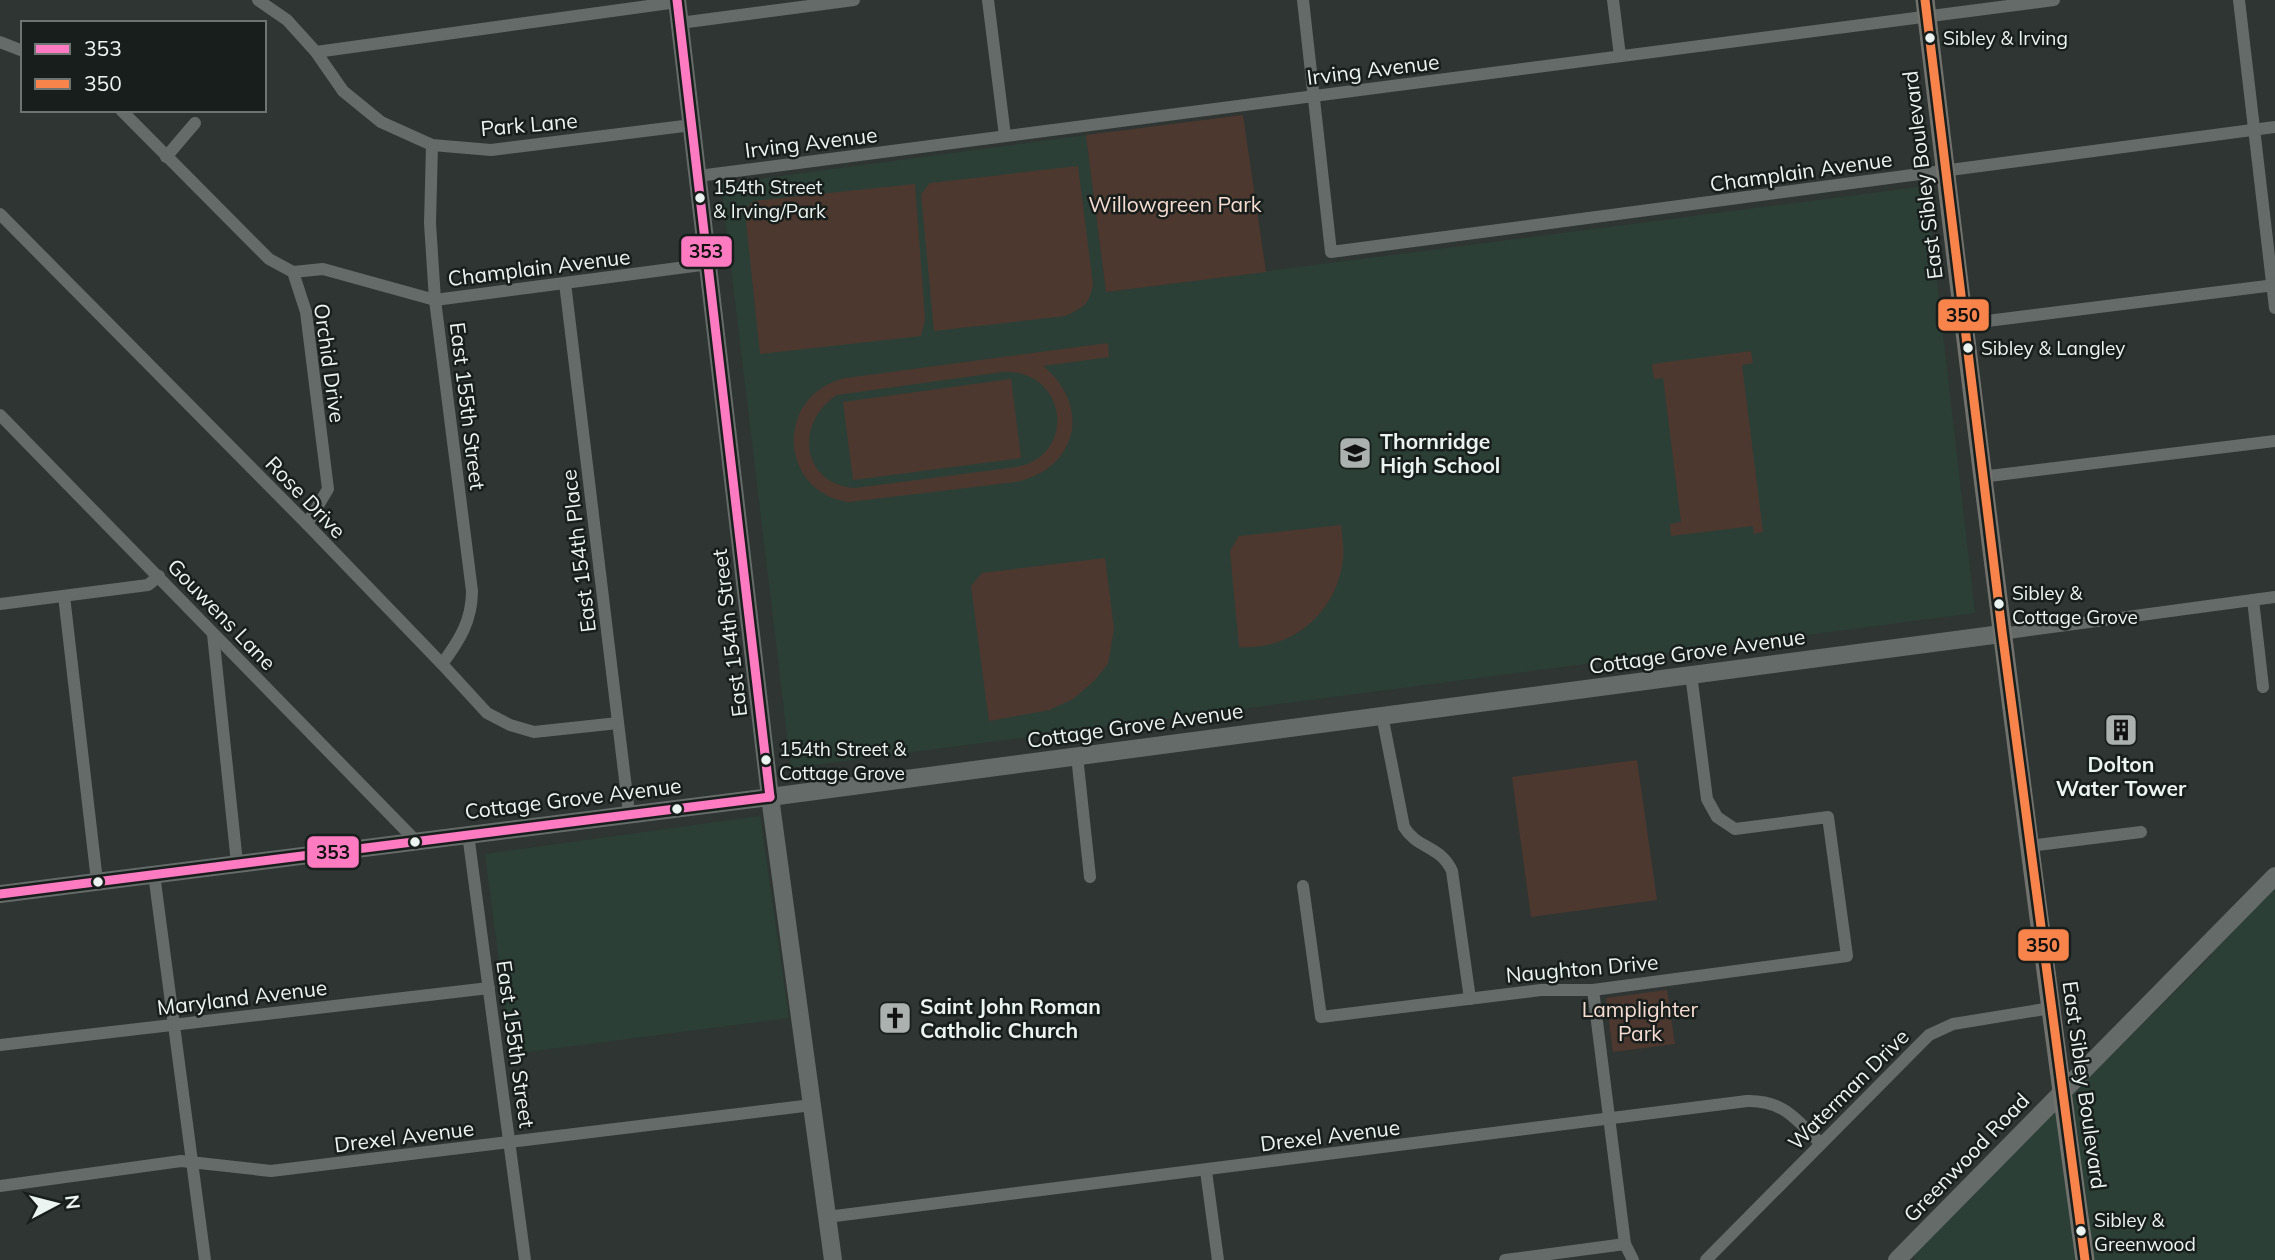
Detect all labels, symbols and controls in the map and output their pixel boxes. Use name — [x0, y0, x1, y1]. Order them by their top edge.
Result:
legend — [21, 21, 266, 112]
place label: Sibley & Irving — [1943, 26, 2068, 50]
marker: Sibley & Irving — [1923, 31, 1937, 45]
text: 353 — [84, 35, 122, 61]
street label: Irving Avenue — [1305, 48, 1441, 90]
street label: East Sibley Boulevard — [1896, 69, 1948, 281]
text: 350 — [84, 70, 122, 96]
street label: Park Lane — [479, 107, 579, 141]
street label: Irving Avenue — [743, 121, 879, 163]
street label: Champlain Avenue — [1708, 145, 1894, 197]
place label: 154th Street & Irving/Park — [713, 175, 826, 223]
marker: 154th Street & Irving/Park — [693, 191, 707, 205]
park label: Willowgreen Park — [1088, 191, 1262, 217]
line badge: 353 — [680, 235, 733, 268]
text: 353 — [689, 239, 723, 263]
street label: Champlain Avenue — [446, 243, 632, 291]
line badge: 350 — [1937, 298, 1990, 332]
street label: Orchid Drive — [309, 302, 351, 424]
text: 350 — [1946, 303, 1980, 327]
street label: East 155th Street — [445, 321, 491, 491]
place label: Sibley & Langley — [1981, 336, 2125, 360]
marker: Sibley & Langley — [1961, 341, 1975, 355]
place label: Thornridge High School — [1380, 428, 1500, 478]
school or university icon: Thornridge High School — [1336, 434, 1374, 472]
street label: Rose Drive — [260, 450, 352, 544]
street label: East 154th Place — [555, 468, 601, 634]
street label: East 154th Street — [706, 548, 752, 718]
street label: Gouwens Lane — [162, 553, 282, 675]
place label: Sibley & Cottage Grove — [2012, 581, 2138, 629]
marker: Sibley & Cottage Grove — [1992, 597, 2006, 611]
street label: Cottage Grove Avenue — [1587, 623, 1807, 679]
street label: Cottage Grove Avenue — [1025, 697, 1245, 753]
building icon: Dolton Water Tower — [2102, 711, 2140, 749]
place label: 154th Street & Cottage Grove — [779, 737, 907, 785]
place label: Dolton Water Tower — [2056, 751, 2187, 801]
marker: 154th Street & Cottage Grove — [759, 753, 773, 767]
street label: Cottage Grove Avenue — [463, 772, 683, 824]
unlabelled marker — [670, 802, 684, 816]
line badge: 353 — [306, 835, 360, 869]
unlabelled marker — [408, 835, 422, 849]
text: 353 — [316, 840, 350, 864]
unlabelled marker — [91, 875, 105, 889]
line badge: 350 — [2017, 928, 2070, 962]
text: 350 — [2026, 933, 2060, 957]
street label: Naughton Drive — [1505, 948, 1659, 988]
street label: East 155th Street — [491, 959, 541, 1129]
street label: Maryland Avenue — [155, 974, 329, 1020]
street label: East Sibley Boulevard — [2058, 979, 2112, 1191]
place label: Saint John Roman Catholic Church — [920, 993, 1101, 1043]
park label: Lamplighter Park — [1582, 996, 1699, 1046]
church icon: Saint John Roman Catholic Church — [876, 999, 914, 1037]
street label: Waterman Drive — [1782, 1023, 1914, 1155]
street label: Greenwood Road — [1898, 1087, 2034, 1227]
street label: Drexel Avenue — [1259, 1114, 1401, 1156]
street label: Drexel Avenue — [333, 1115, 475, 1157]
north arrow — [21, 1169, 91, 1239]
text: N — [60, 1193, 86, 1211]
place label: Sibley & Greenwood — [2094, 1208, 2196, 1256]
marker: Sibley & Greenwood — [2074, 1224, 2088, 1238]

